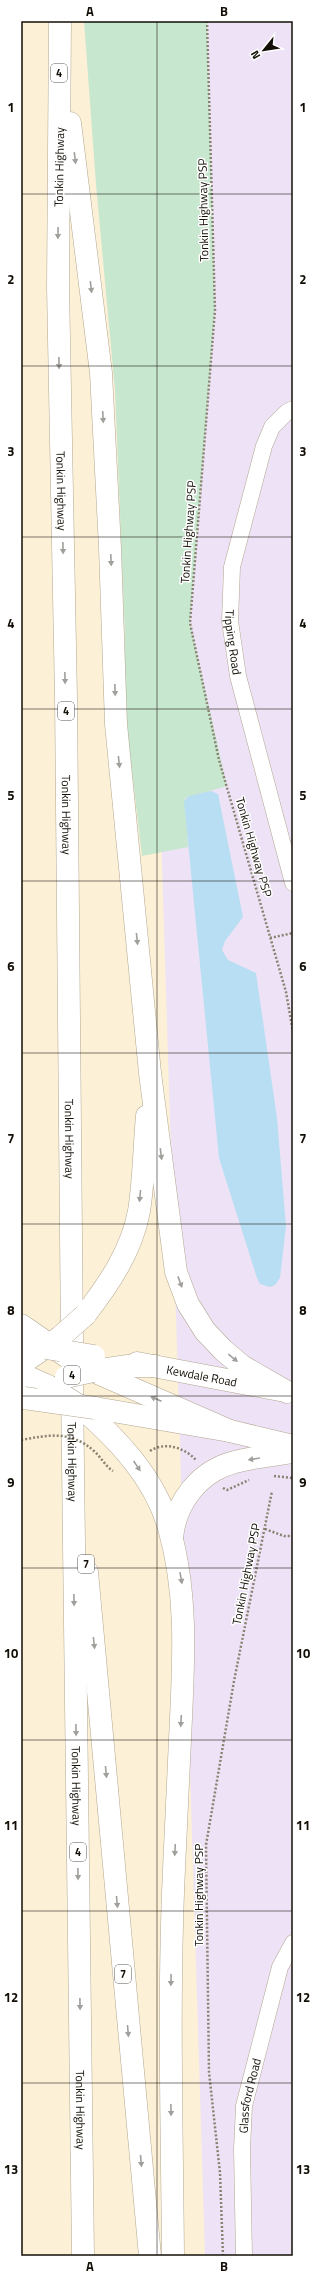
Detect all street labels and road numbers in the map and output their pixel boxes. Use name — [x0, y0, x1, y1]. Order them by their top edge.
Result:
road number: 4 — [51, 64, 67, 82]
street label: Tonkin Highway — [49, 127, 69, 207]
street label: Tonkin Highway PSP — [193, 158, 213, 262]
street label: Tonkin Highway — [52, 451, 72, 531]
street label: Tonkin Highway PSP — [175, 480, 201, 584]
street label: Tipping Road — [220, 609, 247, 676]
road number: 4 — [58, 702, 74, 720]
street label: Tonkin Highway — [57, 775, 77, 855]
street label: Tonkin Highway PSP — [231, 795, 277, 899]
street label: Tonkin Highway — [60, 1099, 80, 1179]
street label: Kewdale Road — [165, 1359, 239, 1391]
road number: 4 — [64, 1366, 80, 1384]
street label: Tonkin Highway — [63, 1422, 83, 1502]
street label: Tonkin Highway PSP — [227, 1522, 265, 1626]
road number: 7 — [78, 1555, 94, 1573]
street label: Tonkin Highway — [67, 1746, 87, 1826]
road number: 4 — [70, 1843, 86, 1861]
street label: Tonkin Highway PSP — [189, 1844, 208, 1946]
road number: 7 — [115, 1965, 131, 1983]
street label: Glassford Road — [233, 2056, 266, 2134]
street label: Tonkin Highway — [71, 2070, 91, 2150]

